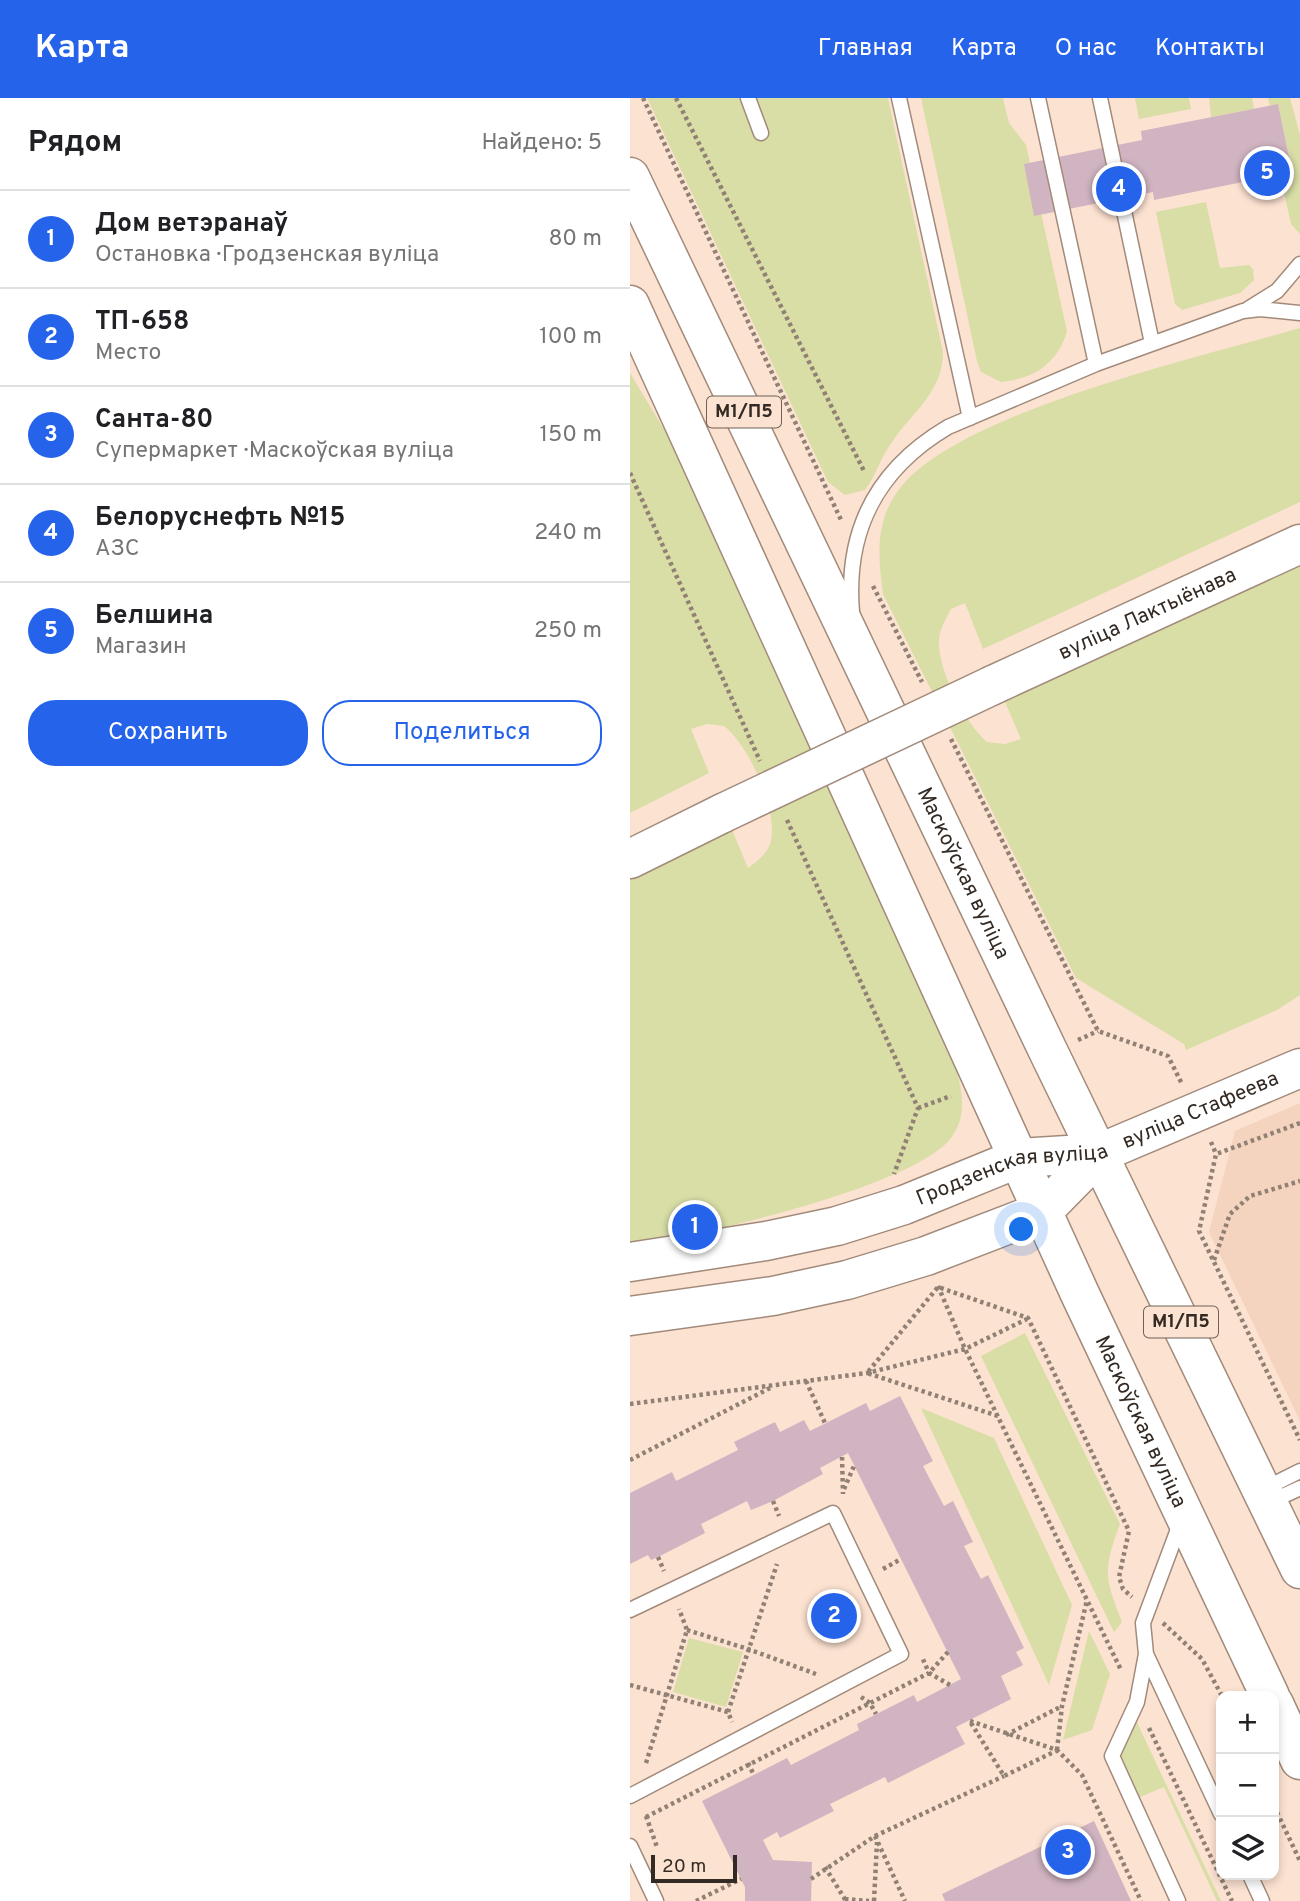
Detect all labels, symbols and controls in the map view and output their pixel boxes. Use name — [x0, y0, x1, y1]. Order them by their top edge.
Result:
text: Карта — [35, 28, 129, 70]
text: Главная — [818, 34, 913, 64]
text: Карта — [951, 34, 1017, 64]
text: О нас — [1055, 34, 1117, 64]
text: Контакты — [1155, 34, 1265, 64]
text: Рядом — [28, 125, 122, 162]
text: Найдено: 5 — [481, 129, 602, 158]
pin: 5 — [1244, 147, 1290, 199]
pin: 4 — [1096, 163, 1142, 215]
text: Дом ветэранаў — [95, 208, 288, 241]
text: 1 — [46, 225, 56, 254]
text: 80 m — [549, 225, 602, 254]
text: Остановка · Гродзенская вуліца — [95, 241, 439, 270]
text: ТП-658 — [95, 306, 189, 339]
text: 2 — [44, 323, 58, 352]
text: 100 m — [539, 323, 602, 352]
text: Место — [95, 339, 161, 368]
road number: М1/П5 — [707, 396, 781, 428]
text: Санта-80 — [95, 404, 213, 437]
text: 3 — [44, 421, 58, 450]
text: 150 m — [540, 421, 602, 450]
text: Супермаркет · Маскоўская вуліца — [95, 437, 454, 466]
text: Белоруснефть №15 — [95, 502, 345, 535]
text: 4 — [44, 519, 58, 548]
text: 240 m — [534, 519, 602, 548]
text: АЗС — [95, 535, 140, 564]
street label: вуліца Лактыёнава — [1054, 562, 1241, 667]
text: Белшина — [95, 600, 213, 633]
text: 5 — [44, 617, 58, 646]
text: 250 m — [534, 617, 602, 646]
text: Магазин — [95, 633, 187, 662]
button: Сохранить — [28, 700, 308, 766]
button: Поделиться — [322, 700, 602, 766]
street label: Маскоўская вуліца — [911, 783, 1016, 964]
street label: вуліца Стафеева — [1118, 1065, 1283, 1155]
street label: Гродзенская вуліца — [912, 1138, 1112, 1212]
pin: 1 — [672, 1201, 718, 1253]
your location — [1004, 1212, 1038, 1246]
road number: М1/П5 — [1144, 1306, 1218, 1338]
street label: Маскоўская вуліца — [1088, 1331, 1193, 1512]
pin: 2 — [811, 1590, 857, 1642]
map controls — [1216, 1691, 1279, 1880]
button: + — [1216, 1691, 1279, 1754]
button: − — [1216, 1754, 1279, 1817]
button: layers — [1216, 1817, 1279, 1880]
pin: 3 — [1045, 1826, 1091, 1878]
scale bar — [651, 1852, 737, 1884]
text: 20 m — [662, 1855, 706, 1879]

